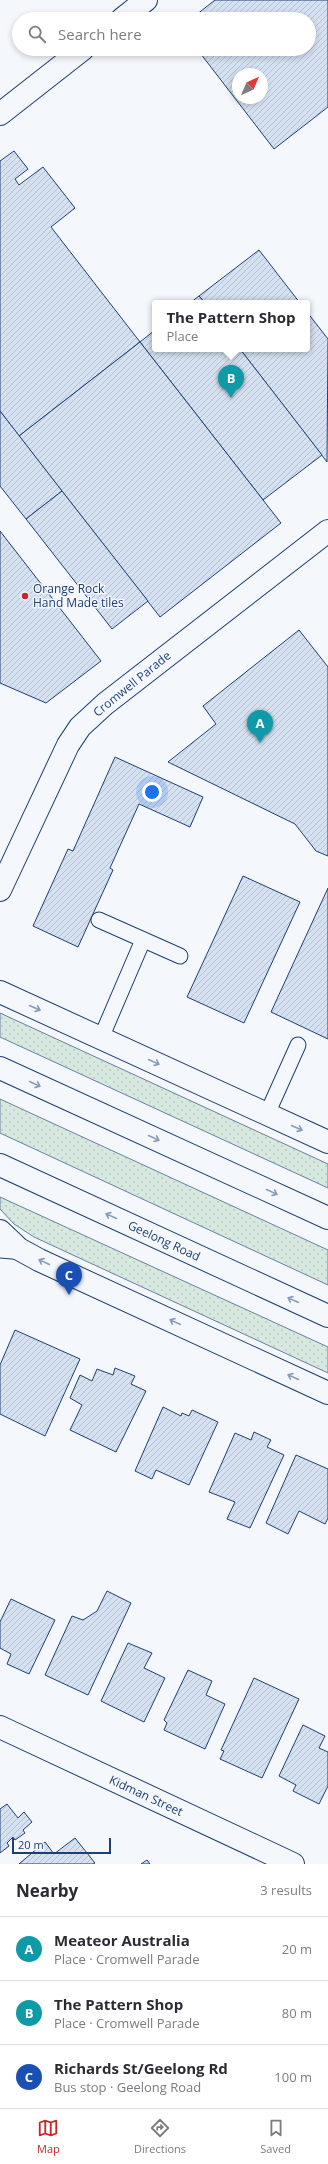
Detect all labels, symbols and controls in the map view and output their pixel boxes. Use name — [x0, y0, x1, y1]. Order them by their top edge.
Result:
search box — [12, 12, 316, 56]
icon: search — [26, 23, 48, 45]
text: Search here — [58, 24, 142, 44]
north arrow — [232, 68, 268, 104]
popup — [152, 300, 310, 352]
text: The Pattern Shop — [166, 307, 296, 327]
text: Place — [166, 327, 198, 345]
pin: B — [218, 365, 244, 398]
place label: Orange Rock Hand Made tiles — [33, 580, 124, 611]
marker: Orange Rock Hand Made tiles — [20, 591, 30, 601]
street label: Cromwell Parade — [89, 647, 174, 720]
pin: A — [247, 710, 273, 743]
your location — [142, 782, 162, 802]
one-way arrow — [29, 1005, 41, 1012]
one-way arrow — [147, 1059, 159, 1066]
one-way arrow — [29, 1081, 41, 1089]
one-way arrow — [291, 1125, 303, 1132]
one-way arrow — [147, 1135, 159, 1143]
one-way arrow — [266, 1189, 278, 1197]
one-way arrow — [105, 1212, 117, 1220]
street label: Geelong Road — [125, 1216, 203, 1265]
one-way arrow — [38, 1258, 50, 1265]
pin: C — [56, 1262, 82, 1295]
one-way arrow — [287, 1296, 299, 1303]
one-way arrow — [169, 1318, 181, 1325]
one-way arrow — [287, 1373, 299, 1380]
street label: Kidman Street — [107, 1771, 186, 1820]
scale bar — [12, 1836, 111, 1855]
text: 20 m — [18, 1837, 44, 1852]
text: Nearby — [16, 1879, 78, 1902]
text: 3 results — [260, 1881, 312, 1899]
text: Meateor Australia — [54, 1930, 190, 1950]
text: A — [25, 1940, 33, 1958]
text: 20 m — [282, 1940, 312, 1958]
text: Place · Cromwell Parade — [54, 1950, 200, 1968]
text: The Pattern Shop — [54, 1994, 183, 2014]
text: B — [25, 2004, 33, 2022]
text: 80 m — [282, 2004, 312, 2022]
text: Place · Cromwell Parade — [54, 2014, 200, 2032]
text: Richards St/Geelong Rd — [54, 2058, 228, 2078]
text: C — [25, 2068, 33, 2086]
text: 100 m — [274, 2068, 312, 2086]
text: Bus stop · Geelong Road — [54, 2078, 201, 2096]
tab: Map — [37, 2117, 60, 2156]
tab: Directions — [134, 2117, 186, 2156]
tab: Saved — [260, 2117, 291, 2156]

